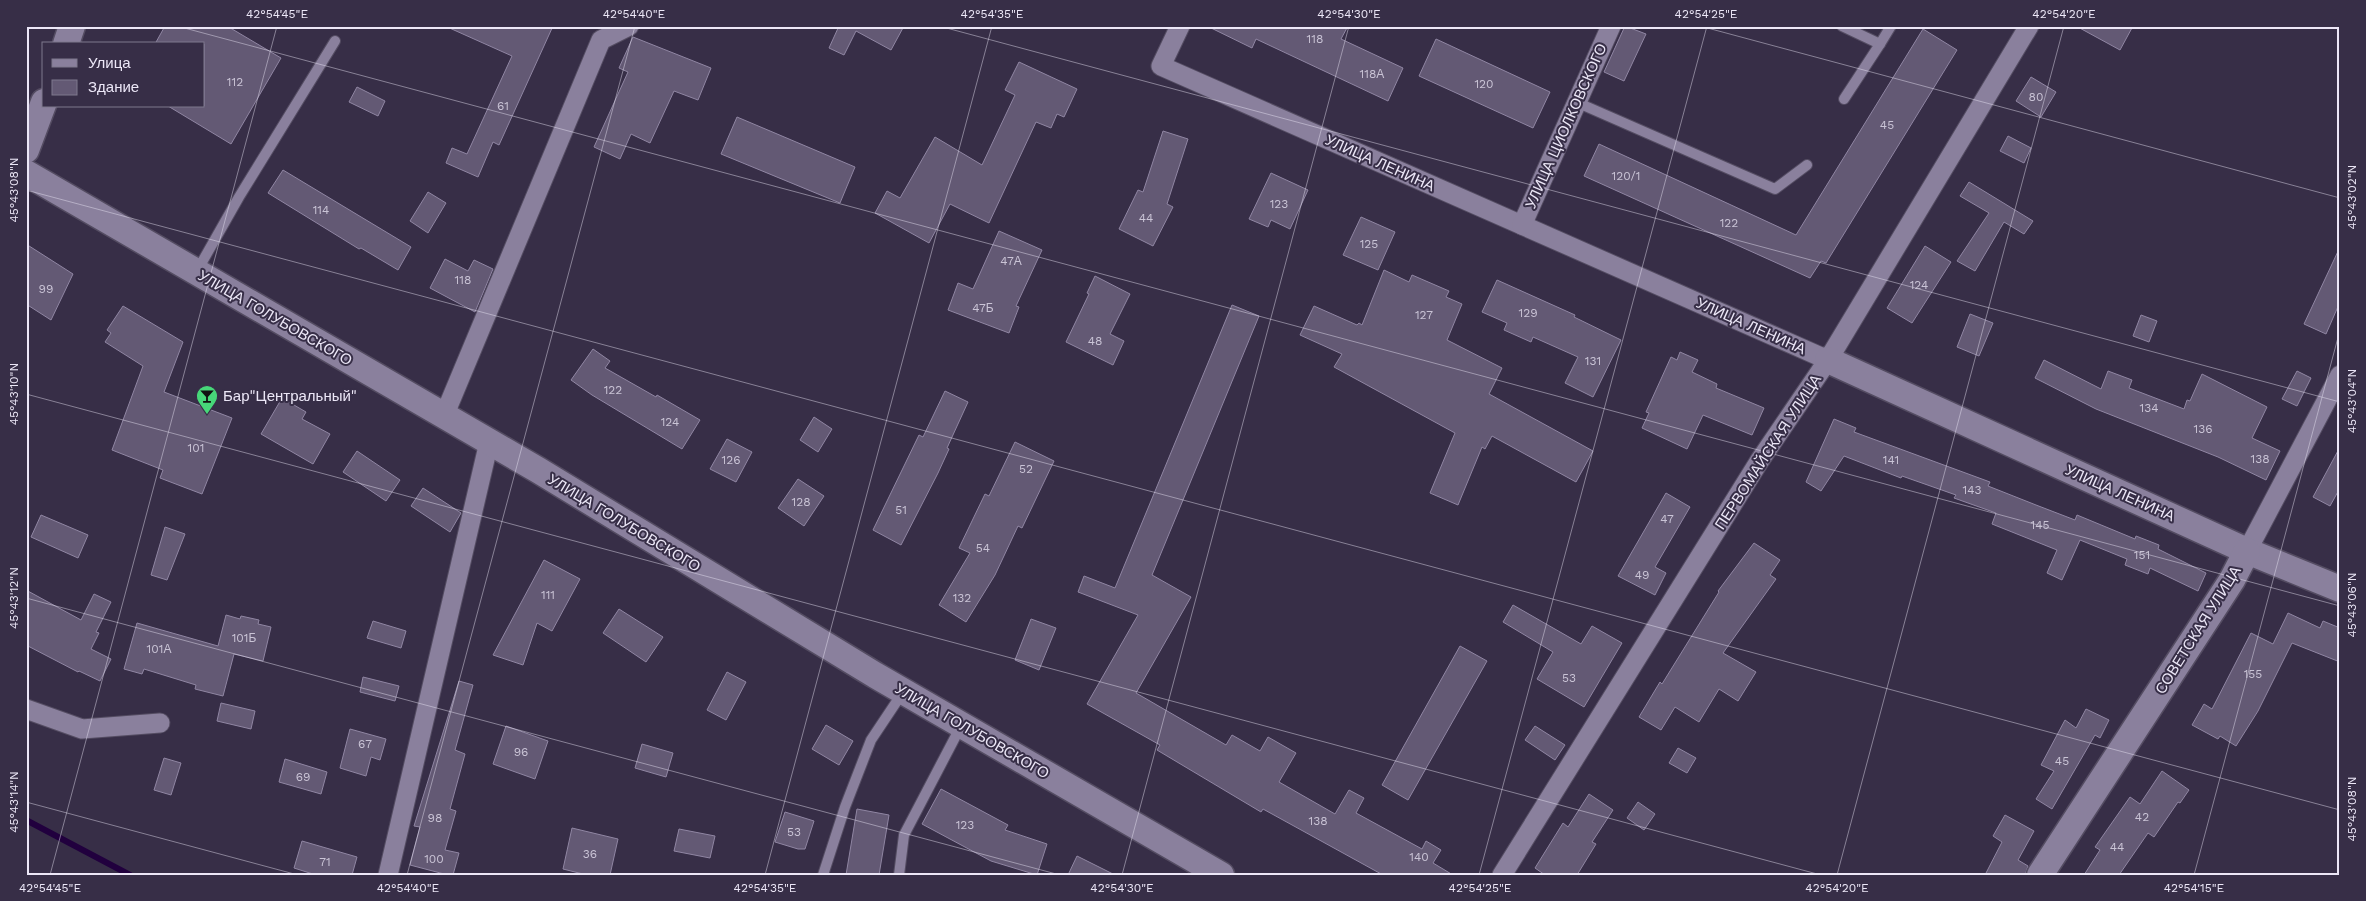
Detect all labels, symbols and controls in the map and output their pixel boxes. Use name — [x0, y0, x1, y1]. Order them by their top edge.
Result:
text: 42°54'45"E — [246, 7, 308, 21]
text: 42°54'40"E — [603, 7, 666, 21]
text: 42°54'35"E — [961, 7, 1024, 21]
text: 42°54'30"E — [1317, 7, 1381, 21]
text: 42°54'25"E — [1675, 7, 1738, 21]
text: 42°54'20"E — [2032, 7, 2096, 21]
house number: 118 — [1307, 32, 1323, 46]
street label: УЛИЦА ЦИОЛКОВСКОГО — [1521, 41, 1611, 211]
legend — [42, 42, 205, 108]
text: Улица — [88, 54, 131, 72]
house number: 118А — [1360, 67, 1384, 81]
house number: 112 — [227, 75, 243, 89]
house number: 120 — [1474, 77, 1494, 91]
text: Здание — [88, 78, 139, 96]
house number: 80 — [2029, 90, 2043, 104]
house number: 61 — [497, 99, 509, 113]
house number: 45 — [1880, 118, 1894, 132]
street label: УЛИЦА ЛЕНИНА — [1322, 131, 1438, 195]
text: 45°43'08"N — [7, 157, 21, 223]
text: 45°43'02"N — [2345, 165, 2359, 229]
house number: 120/1 — [1612, 169, 1640, 183]
house number: 123 — [1270, 197, 1288, 211]
house number: 114 — [313, 203, 329, 217]
house number: 44 — [1139, 211, 1153, 225]
house number: 122 — [1720, 216, 1738, 230]
house number: 125 — [1360, 237, 1378, 251]
house number: 47А — [1000, 254, 1022, 268]
street label: УЛИЦА ГОЛУБОВСКОГО — [195, 266, 355, 370]
house number: 118 — [455, 273, 471, 287]
house number: 124 — [1910, 278, 1928, 292]
house number: 99 — [39, 282, 53, 296]
street label: УЛИЦА ЛЕНИНА — [1693, 294, 1809, 358]
house number: 47Б — [972, 301, 994, 315]
house number: 129 — [1518, 306, 1538, 320]
house number: 127 — [1415, 308, 1433, 322]
house number: 48 — [1088, 334, 1102, 348]
house number: 131 — [1585, 354, 1601, 368]
text: 45°43'10"N — [7, 363, 21, 425]
text: 45°43'04"N — [2345, 369, 2359, 433]
street label: ПЕРВОМАЙСКАЯ УЛИЦА — [1711, 371, 1825, 533]
house number: 122 — [604, 383, 622, 397]
bar icon: Бар"Центральный" — [195, 384, 219, 415]
place label: Бар"Центральный" — [223, 387, 357, 405]
house number: 134 — [2139, 401, 2159, 415]
house number: 124 — [661, 415, 679, 429]
house number: 136 — [2194, 422, 2212, 436]
house number: 101 — [188, 441, 204, 455]
house number: 138 — [2250, 452, 2270, 466]
house number: 126 — [722, 453, 740, 467]
house number: 141 — [1883, 453, 1899, 467]
street label: УЛИЦА ЛЕНИНА — [2062, 461, 2178, 525]
house number: 52 — [1019, 462, 1033, 476]
street label: УЛИЦА ГОЛУБОВСКОГО — [544, 470, 704, 576]
house number: 143 — [1962, 483, 1982, 497]
house number: 128 — [791, 495, 811, 509]
house number: 51 — [895, 503, 907, 517]
house number: 47 — [1660, 512, 1674, 526]
house number: 145 — [2031, 518, 2050, 532]
house number: 54 — [976, 541, 990, 555]
house number: 151 — [2134, 548, 2150, 562]
street label: СОВЕТСКАЯ УЛИЦА — [2151, 563, 2245, 697]
text: 45°43'12"N — [7, 567, 21, 629]
house number: 49 — [1635, 568, 1649, 582]
text: 45°43'06"N — [2345, 572, 2359, 638]
house number: 111 — [541, 588, 555, 602]
house number: 132 — [953, 591, 971, 605]
house number: 101Б — [232, 631, 256, 645]
house number: 101А — [147, 642, 171, 656]
house number: 155 — [2244, 667, 2262, 681]
house number: 53 — [1562, 671, 1576, 685]
street label: УЛИЦА ГОЛУБОВСКОГО — [892, 679, 1052, 783]
house number: 67 — [358, 737, 372, 751]
house number: 96 — [514, 745, 528, 759]
house number: 45 — [2055, 754, 2069, 768]
house number: 69 — [296, 770, 310, 784]
text: 45°43'14"N — [7, 771, 21, 833]
text: 45°43'08"N — [2345, 776, 2359, 842]
house number: 42 — [2135, 810, 2149, 824]
house number: 98 — [428, 811, 442, 825]
house number: 138 — [1308, 814, 1328, 828]
house number: 123 — [956, 818, 974, 832]
house number: 53 — [787, 825, 801, 839]
house number: 44 — [2110, 840, 2124, 854]
house number: 36 — [583, 847, 597, 861]
house number: 140 — [1409, 850, 1429, 864]
house number: 100 — [424, 852, 444, 866]
house number: 71 — [319, 855, 331, 869]
text: 42°54'45"E — [19, 881, 81, 895]
text: 42°54'40"E — [377, 881, 440, 895]
text: 42°54'35"E — [734, 881, 797, 895]
text: 42°54'30"E — [1090, 881, 1154, 895]
text: 42°54'25"E — [1449, 881, 1512, 895]
text: 42°54'20"E — [1805, 881, 1869, 895]
text: 42°54'15"E — [2164, 881, 2225, 895]

